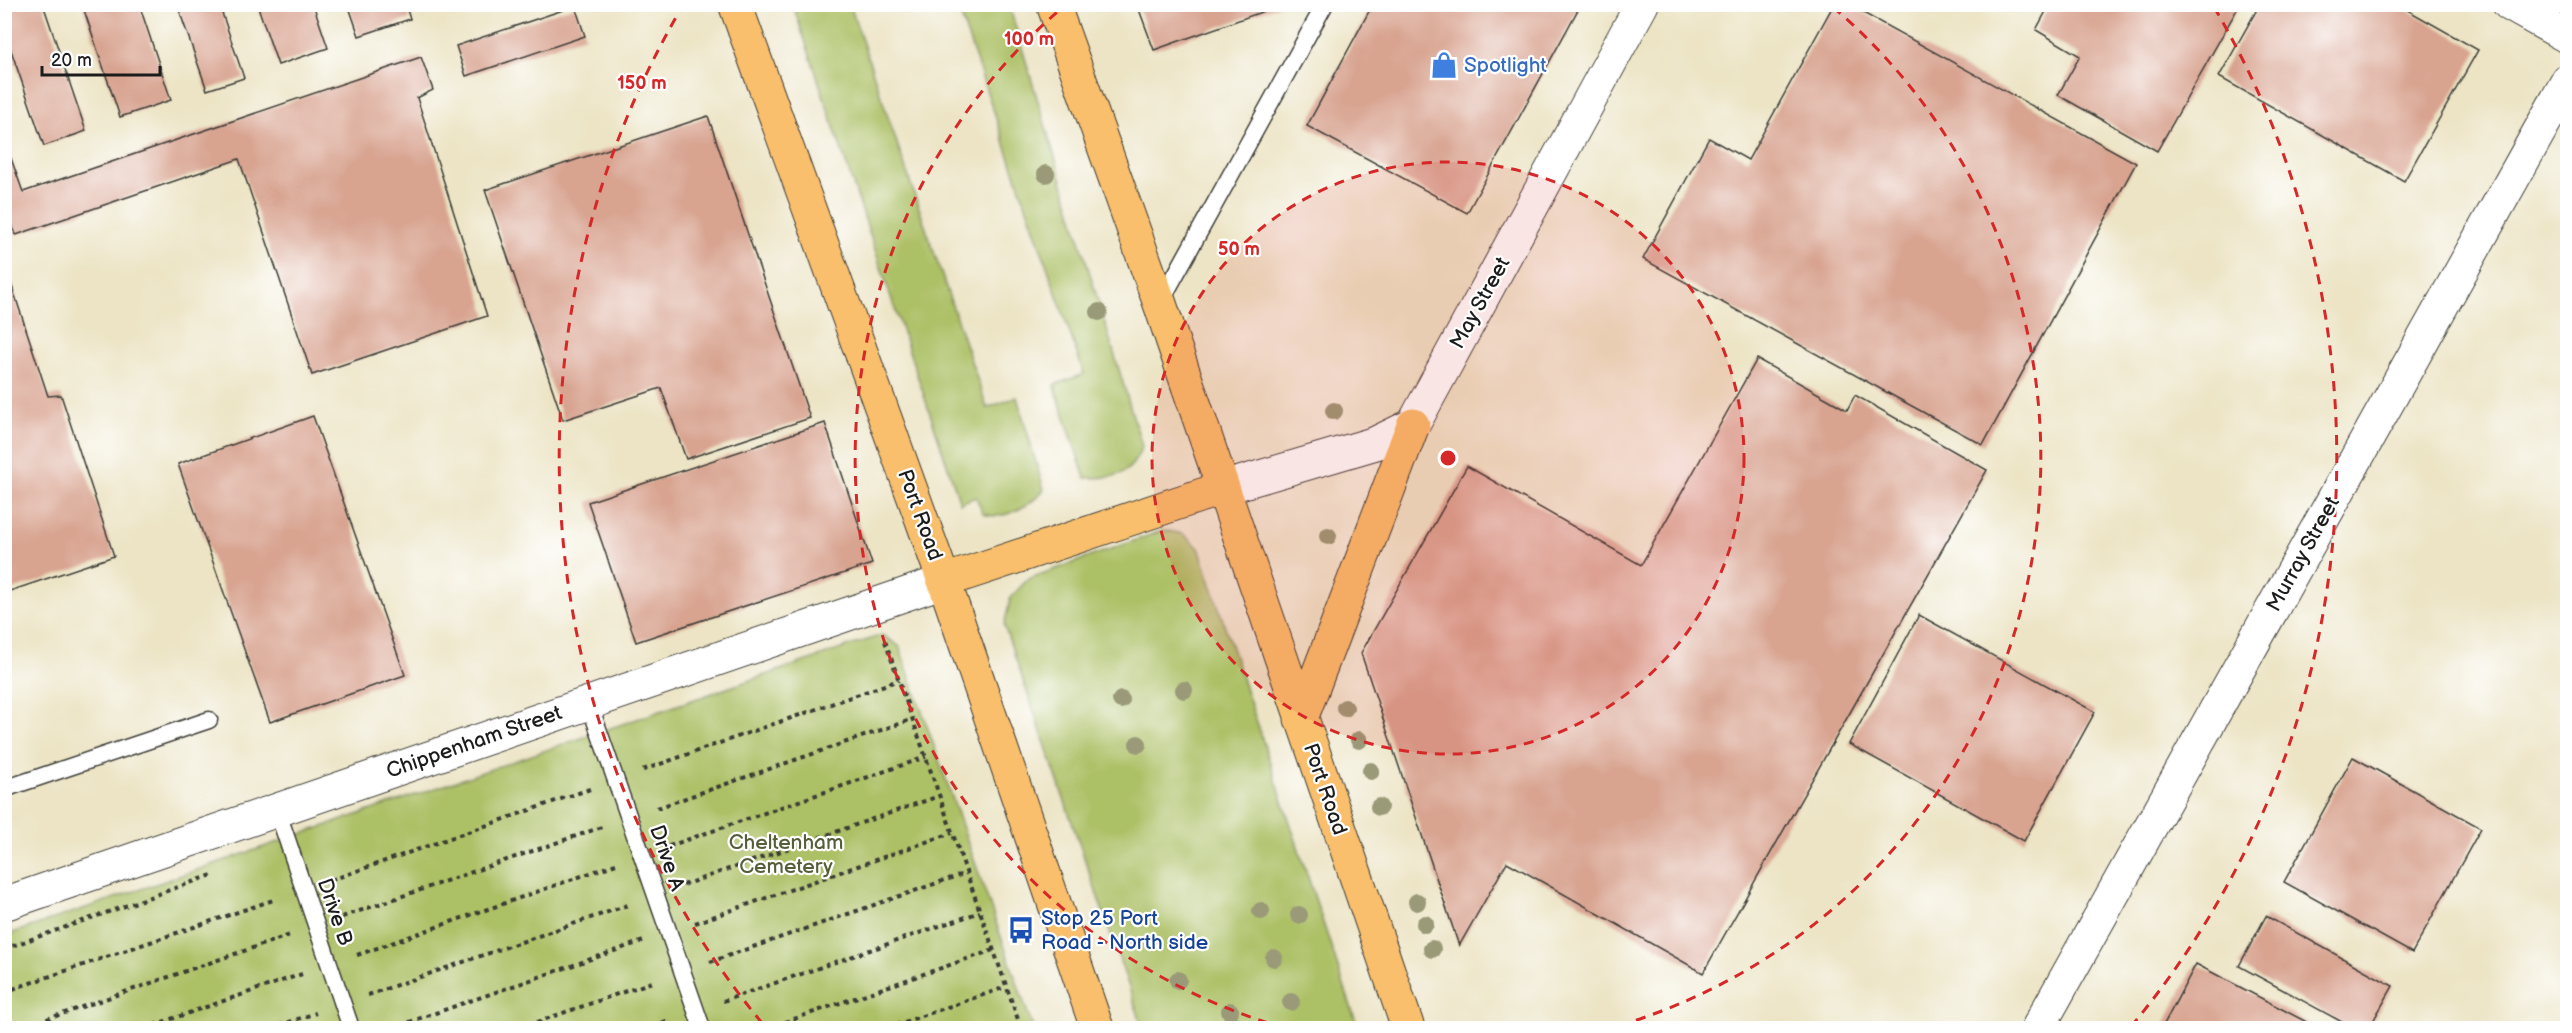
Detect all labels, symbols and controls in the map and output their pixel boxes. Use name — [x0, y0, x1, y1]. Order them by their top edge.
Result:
text: 100 m — [1004, 29, 1054, 50]
scale bar — [42, 39, 160, 77]
text: 20 m — [51, 50, 92, 71]
shop icon: Spotlight — [1429, 50, 1459, 80]
place label: Spotlight — [1464, 53, 1547, 78]
text: 150 m — [617, 73, 667, 94]
text: 50 m — [1218, 239, 1260, 260]
street label: May Street — [1445, 252, 1516, 353]
centre of rings — [1438, 448, 1458, 468]
street label: Port Road — [892, 466, 948, 564]
street label: Murray Street — [2261, 492, 2345, 616]
street label: Chippenham Street — [383, 700, 566, 784]
street label: Port Road — [1298, 740, 1352, 838]
street label: Drive A — [644, 822, 690, 894]
park label: Cheltenham Cemetery — [729, 830, 843, 879]
street label: Drive B — [312, 875, 358, 949]
place label: Stop 25 Port Road - North side — [1041, 906, 1208, 955]
bus stop icon: Stop 25 Port Road - North side — [1006, 915, 1036, 945]

